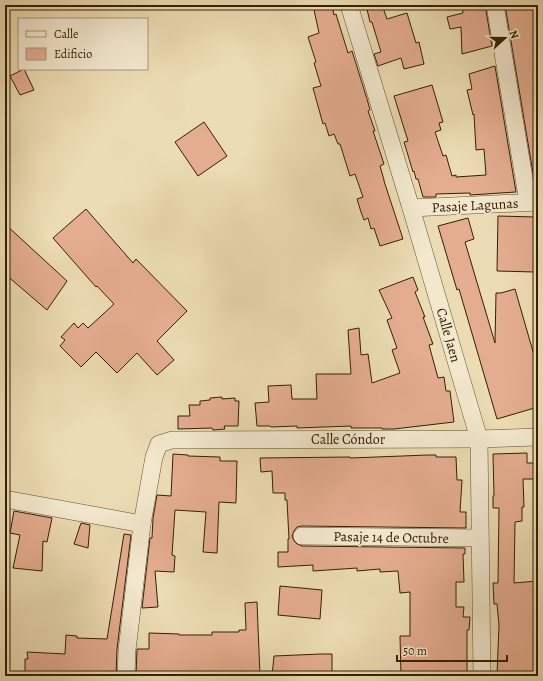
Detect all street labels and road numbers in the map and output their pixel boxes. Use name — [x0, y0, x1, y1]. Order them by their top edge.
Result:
street label: Pasaje Lagunas — [431, 194, 519, 217]
street label: Calle Jaen — [432, 306, 465, 365]
street label: Calle Cóndor — [311, 430, 386, 449]
street label: Pasaje 14 de Octubre — [333, 527, 449, 548]

